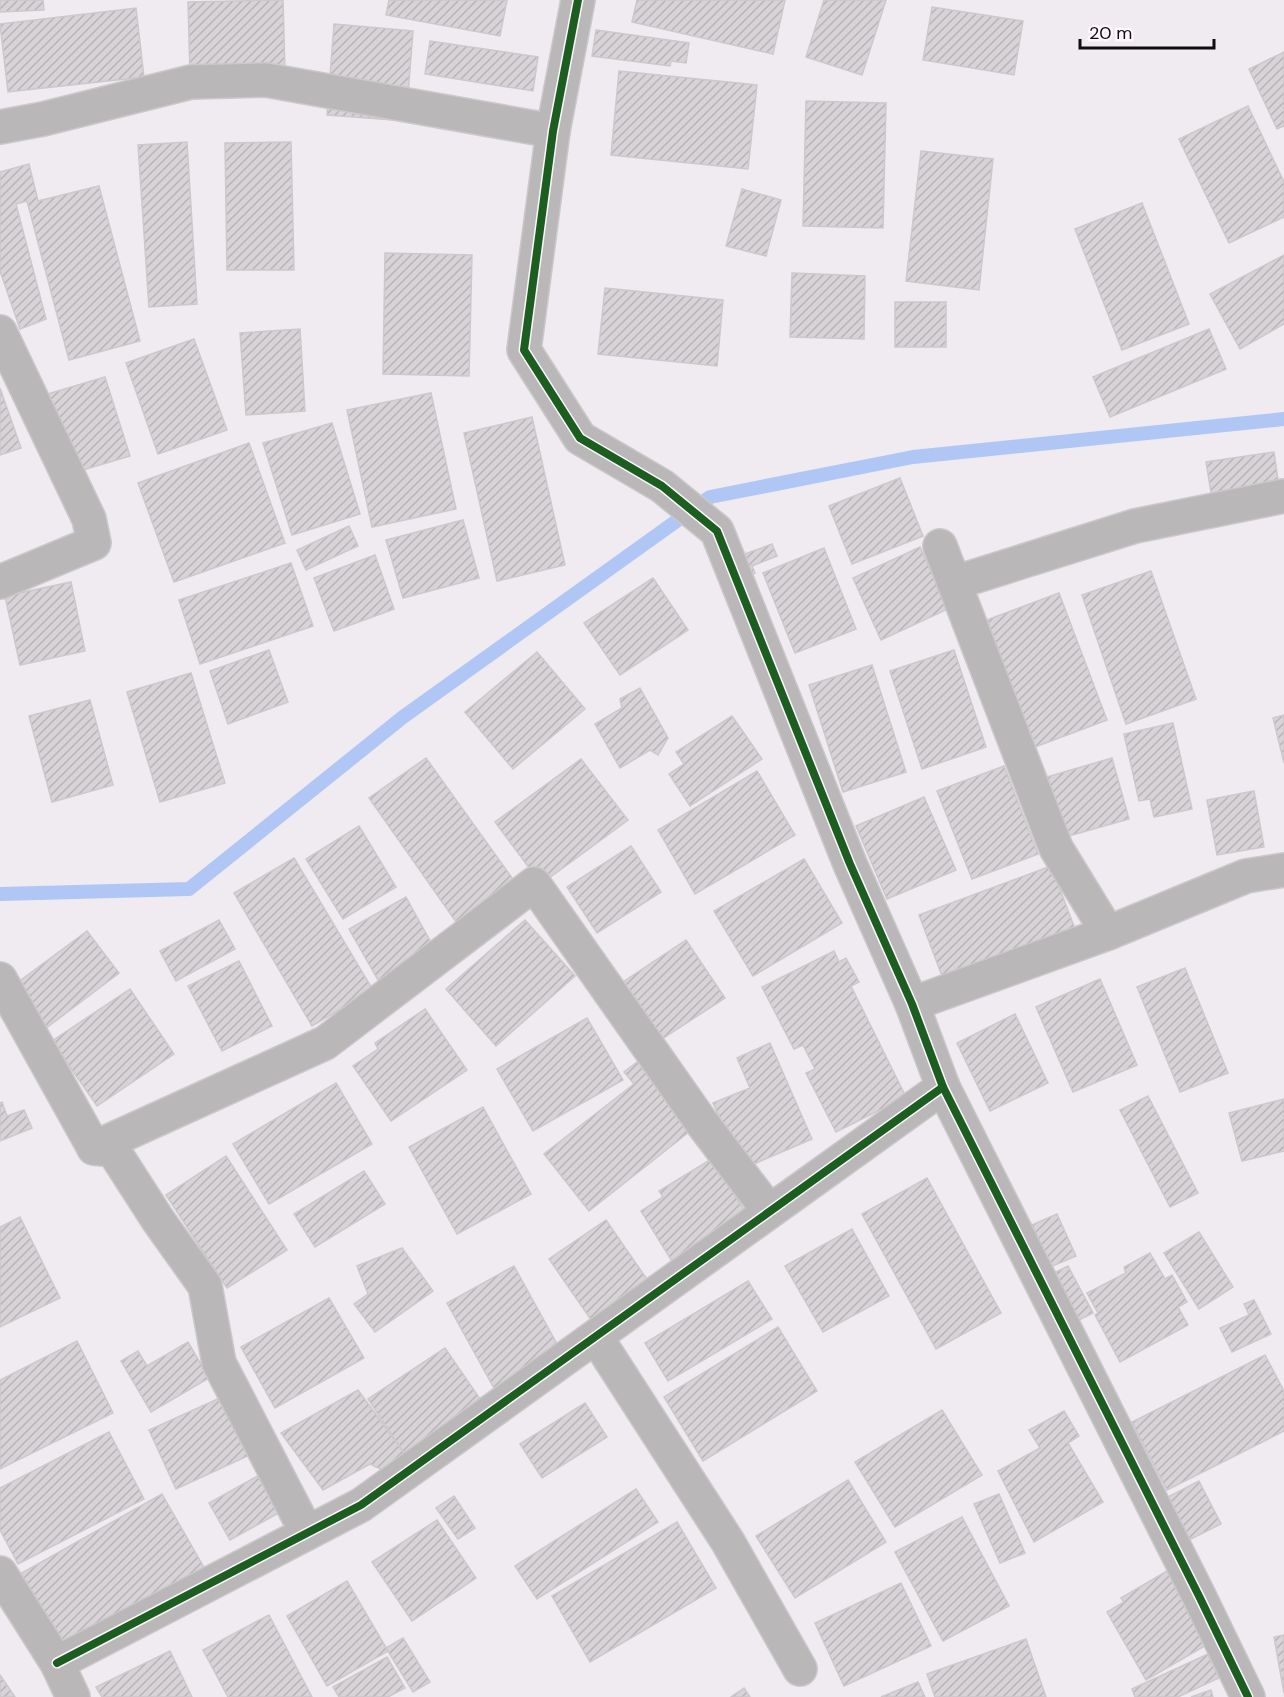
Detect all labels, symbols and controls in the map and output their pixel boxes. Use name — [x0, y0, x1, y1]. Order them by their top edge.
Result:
scale bar — [1080, 12, 1214, 50]
text: 20 m — [1089, 21, 1132, 45]

